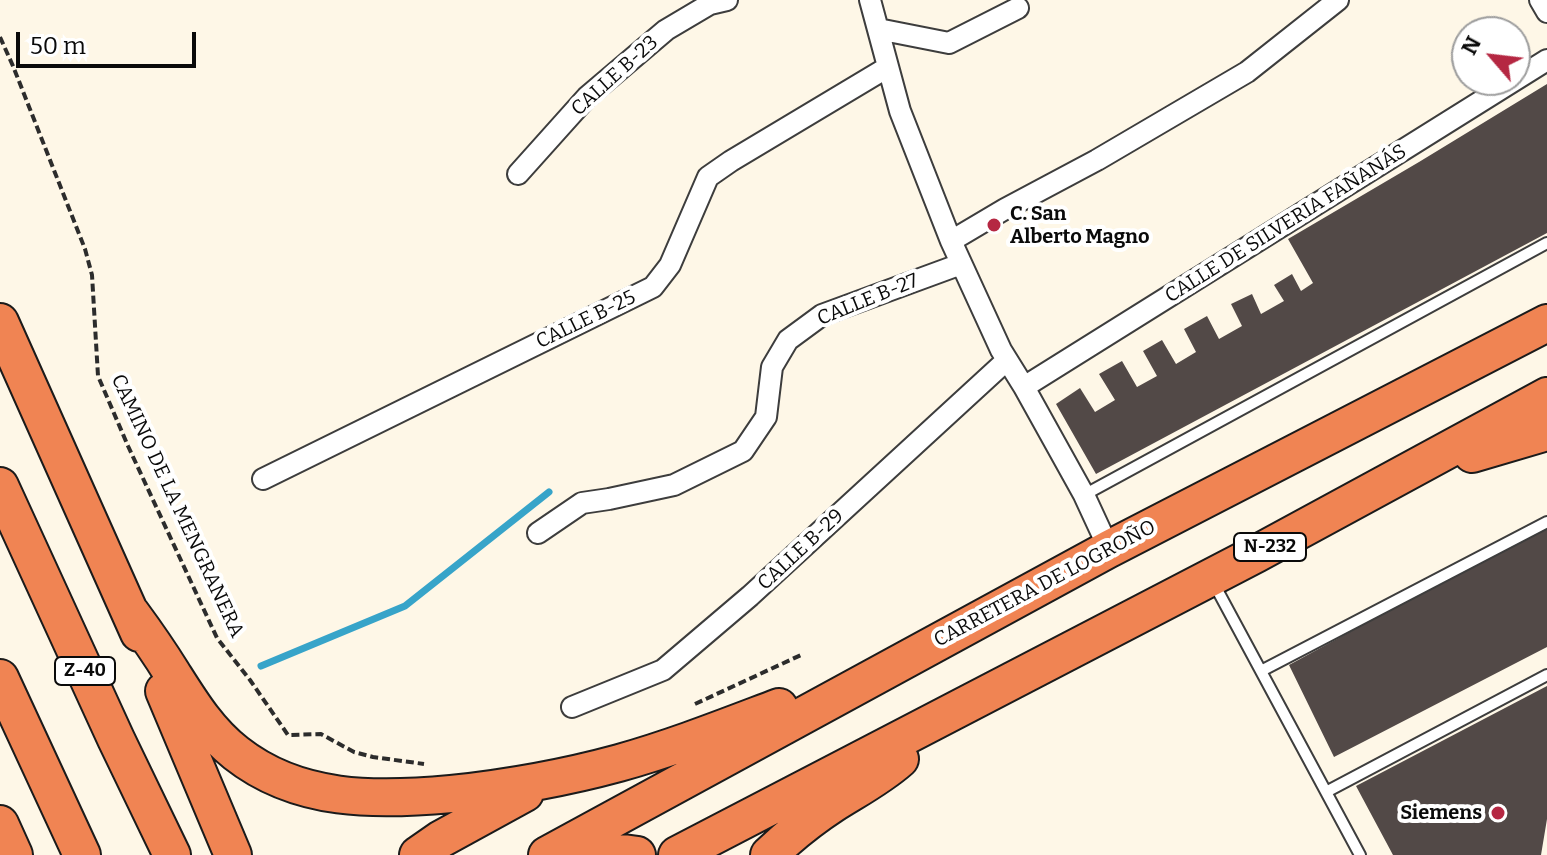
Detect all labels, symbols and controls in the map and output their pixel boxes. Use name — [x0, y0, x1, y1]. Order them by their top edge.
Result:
scale bar — [20, 16, 200, 66]
north arrow — [1451, 16, 1531, 96]
street label: CALLE B-23 — [567, 31, 663, 121]
text: 50 m — [30, 32, 86, 60]
text: N — [1455, 32, 1487, 59]
street label: CALLE DE SILVERIA FAÑANÁS — [1161, 140, 1411, 308]
place label: C. San Alberto Magno — [1010, 202, 1149, 249]
marker: C. San Alberto Magno — [985, 216, 1003, 234]
street label: CALLE B-27 — [814, 269, 922, 331]
street label: CALLE B-25 — [532, 286, 640, 354]
street label: CAMINO DE LA MENGRANERA — [105, 371, 249, 641]
street label: CALLE B-29 — [753, 504, 849, 596]
street label: CARRETERA DE LOGROÑO — [930, 515, 1160, 653]
road number: N-232 — [1234, 533, 1306, 561]
road number: Z-40 — [55, 657, 115, 685]
place label: Siemens — [1400, 801, 1482, 825]
marker: Siemens — [1489, 804, 1507, 822]

